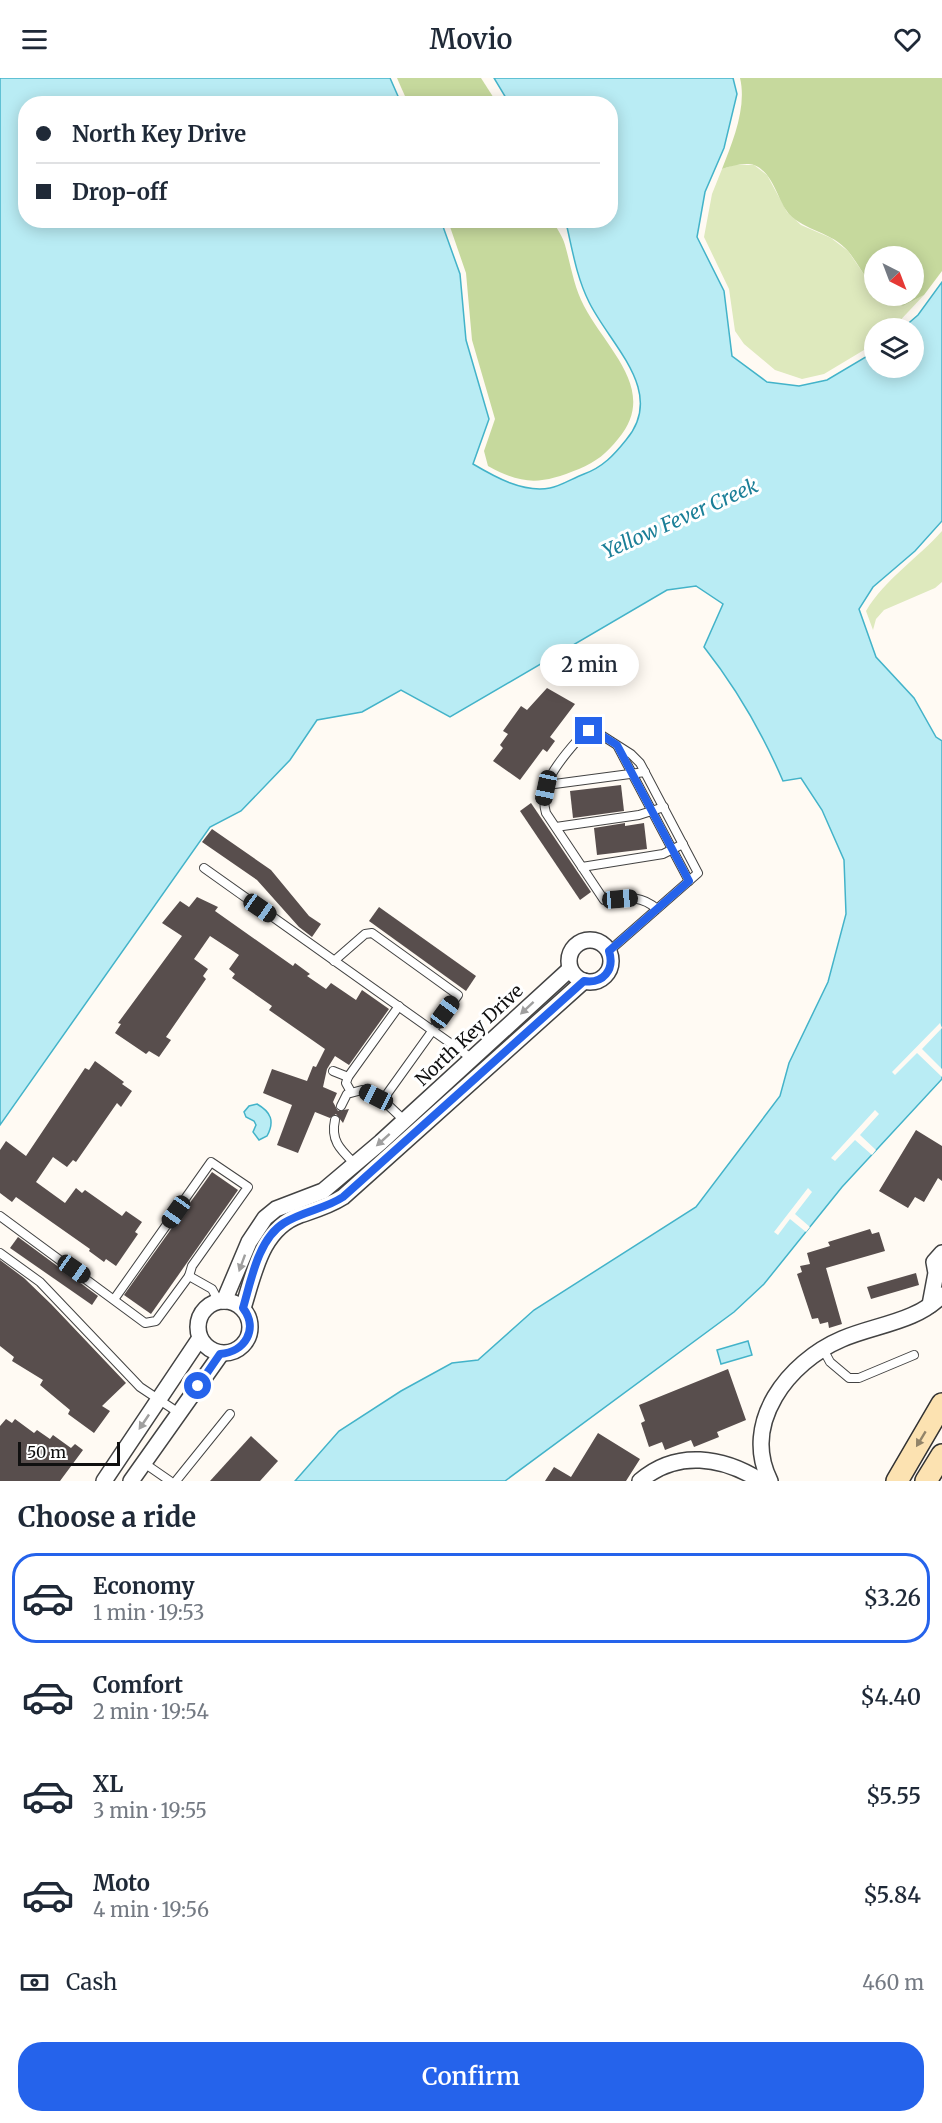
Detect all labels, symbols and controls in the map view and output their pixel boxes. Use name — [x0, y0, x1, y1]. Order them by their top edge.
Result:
text: Movio — [430, 22, 512, 56]
icon: menu — [18, 23, 51, 56]
icon: heart — [891, 23, 924, 56]
text: North Key Drive — [72, 120, 246, 148]
text: Drop-off — [72, 178, 167, 206]
north arrow — [864, 246, 924, 306]
map controls — [864, 246, 924, 378]
button: layers — [864, 318, 924, 378]
water label: Yellow Fever Creek — [598, 472, 762, 563]
callout: 2 min — [540, 644, 638, 686]
text: 2 min — [561, 652, 618, 677]
route end — [575, 717, 602, 744]
car — [533, 769, 559, 807]
car — [601, 888, 639, 910]
car — [240, 890, 280, 926]
street label: North Key Drive — [410, 979, 528, 1091]
car — [427, 992, 463, 1032]
one-way arrow — [520, 1001, 534, 1015]
car — [356, 1081, 396, 1113]
one-way arrow — [376, 1133, 391, 1147]
car — [158, 1192, 194, 1232]
car — [54, 1251, 94, 1287]
one-way arrow — [236, 1254, 246, 1272]
route start — [184, 1372, 211, 1399]
one-way arrow — [139, 1414, 150, 1430]
one-way arrow — [916, 1431, 927, 1447]
scale bar — [18, 1439, 120, 1466]
text: 50 m — [27, 1442, 66, 1462]
text: Choose a ride — [18, 1500, 196, 1534]
icon: car — [21, 1571, 75, 1625]
text: Economy — [93, 1572, 194, 1600]
text: $3.26 — [864, 1584, 921, 1612]
text: 1 min · 19:53 — [93, 1600, 205, 1625]
icon: car — [21, 1670, 75, 1724]
text: Comfort — [93, 1671, 183, 1699]
text: $4.40 — [860, 1683, 921, 1711]
text: 2 min · 19:54 — [93, 1699, 209, 1724]
icon: car — [21, 1769, 75, 1823]
text: XL — [93, 1770, 123, 1798]
text: $5.55 — [866, 1782, 921, 1810]
text: 3 min · 19:55 — [93, 1798, 207, 1823]
icon: car — [21, 1868, 75, 1922]
text: Moto — [93, 1869, 150, 1897]
text: $5.84 — [863, 1881, 921, 1909]
text: 4 min · 19:56 — [93, 1897, 209, 1922]
icon: cash — [18, 1966, 51, 1999]
text: Cash — [66, 1968, 117, 1996]
text: 460 m — [862, 1970, 924, 1995]
button: Confirm — [18, 2042, 924, 2111]

